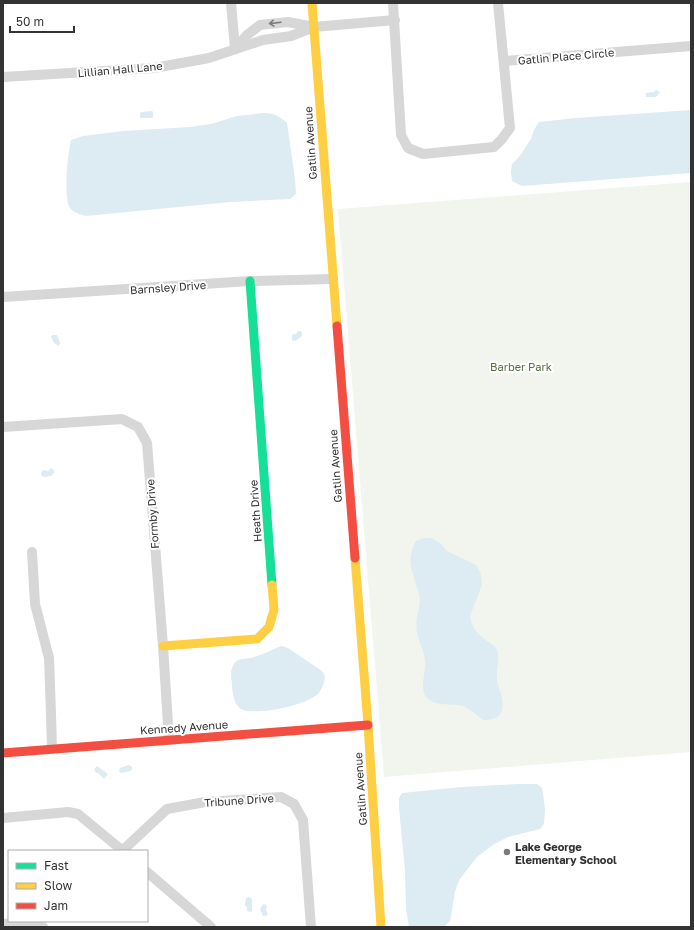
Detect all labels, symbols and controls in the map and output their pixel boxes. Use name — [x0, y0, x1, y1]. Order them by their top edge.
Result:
scale bar — [10, 8, 74, 34]
text: 50 m — [16, 14, 44, 29]
one-way arrow — [269, 19, 282, 27]
street label: Gatlin Place Circle — [517, 45, 615, 67]
street label: Lillian Hall Lane — [77, 59, 163, 79]
street label: Gatlin Avenue — [301, 106, 319, 180]
street label: Barnsley Drive — [130, 278, 206, 296]
park label: Barber Park — [490, 360, 552, 373]
street label: Gatlin Avenue — [326, 429, 344, 503]
street label: Formby Drive — [143, 479, 161, 549]
street label: Heath Drive — [246, 480, 264, 542]
street label: Kennedy Avenue — [140, 717, 228, 737]
street label: Gatlin Avenue — [351, 752, 369, 826]
street label: Tribune Drive — [204, 791, 274, 809]
place label: Lake George Elementary School — [515, 840, 617, 866]
marker: Lake George Elementary School — [502, 847, 512, 857]
legend — [8, 850, 148, 922]
text: Fast — [44, 858, 69, 873]
text: Slow — [44, 878, 72, 893]
text: Jam — [44, 898, 68, 913]

